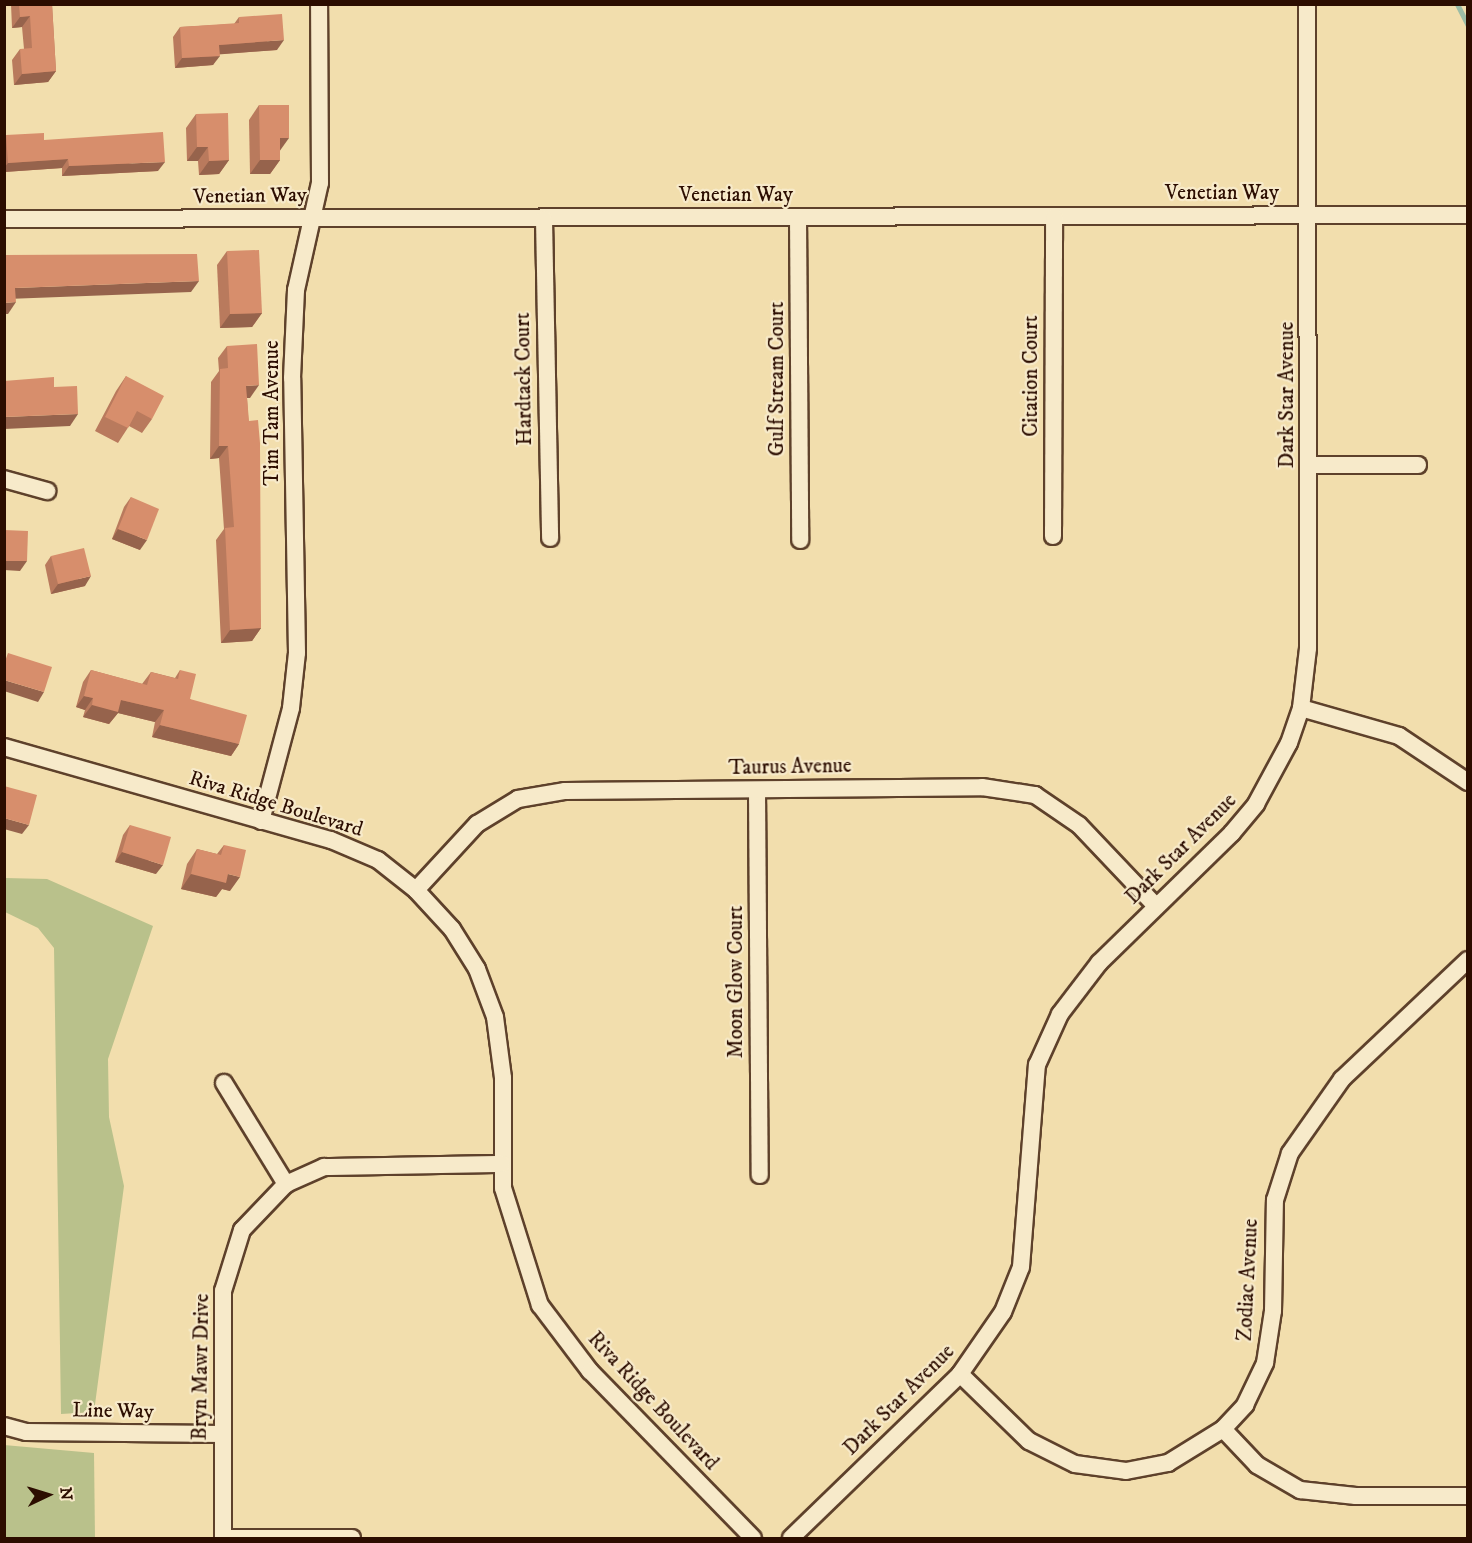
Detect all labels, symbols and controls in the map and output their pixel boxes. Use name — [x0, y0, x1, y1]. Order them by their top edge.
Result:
street label: Venetian Way — [1165, 180, 1279, 206]
street label: Venetian Way — [193, 182, 307, 210]
street label: Venetian Way — [679, 182, 793, 208]
street label: Gulf Stream Court — [764, 302, 790, 456]
street label: Hardtack Court — [510, 312, 538, 446]
street label: Citation Court — [1018, 315, 1044, 437]
street label: Dark Star Avenue — [1274, 322, 1300, 468]
street label: Tim Tam Avenue — [259, 340, 285, 486]
street label: Taurus Avenue — [728, 753, 852, 781]
street label: Riva Ridge Boulevard — [186, 766, 366, 842]
street label: Dark Star Avenue — [1120, 788, 1242, 910]
street label: Moon Glow Court — [723, 906, 749, 1058]
street label: Zodiac Avenue — [1232, 1218, 1264, 1342]
street label: Bryn Mawr Drive — [187, 1293, 215, 1441]
street label: Riva Ridge Boulevard — [582, 1326, 724, 1476]
street label: Dark Star Avenue — [838, 1339, 960, 1461]
street label: Line Way — [72, 1398, 154, 1424]
north arrow — [18, 1465, 78, 1525]
text: N — [56, 1486, 76, 1501]

